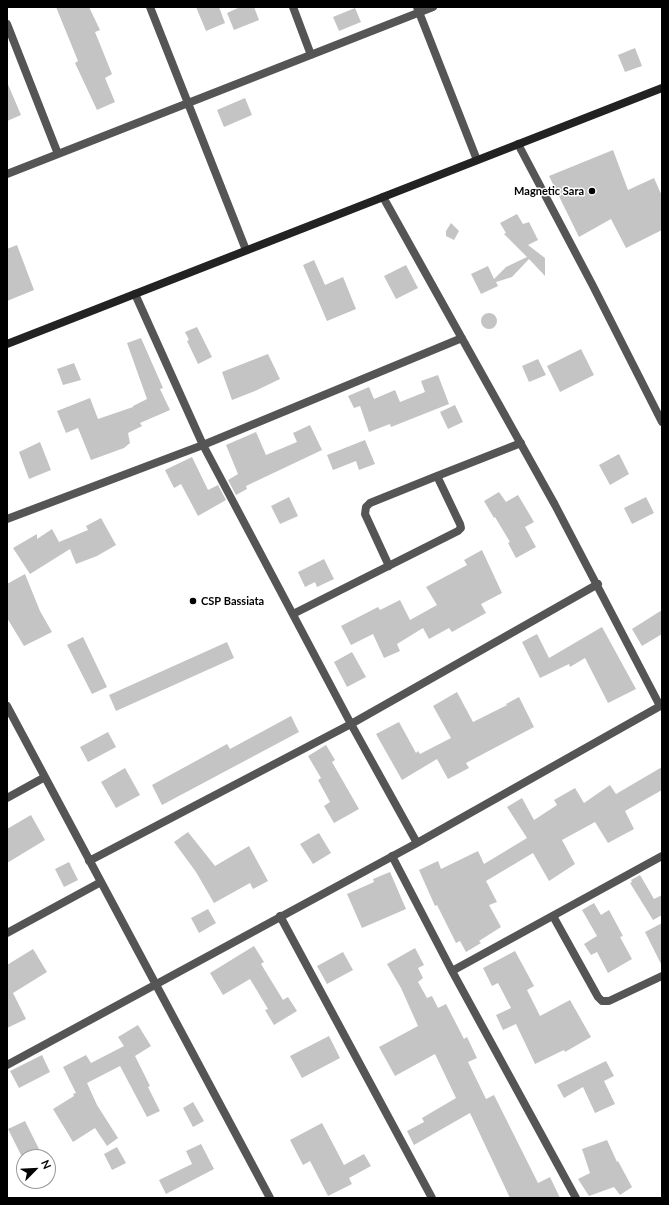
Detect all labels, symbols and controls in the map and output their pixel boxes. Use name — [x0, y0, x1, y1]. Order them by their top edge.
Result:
place label: Magnetic Sara — [514, 184, 584, 198]
marker: Magnetic Sara — [587, 186, 597, 196]
place label: CSP Bassiata — [201, 594, 264, 608]
marker: CSP Bassiata — [188, 596, 198, 606]
north arrow — [16, 1149, 56, 1189]
text: N — [39, 1158, 54, 1171]

